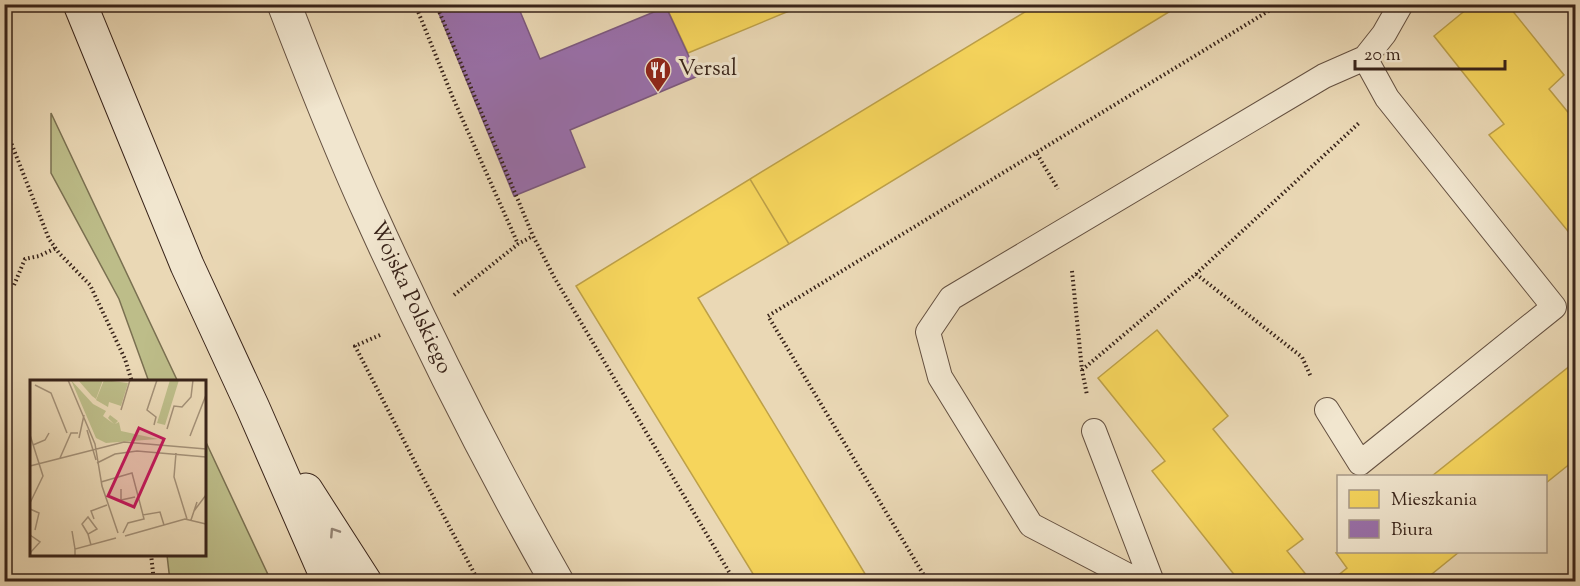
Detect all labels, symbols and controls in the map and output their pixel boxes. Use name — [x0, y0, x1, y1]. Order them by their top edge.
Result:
scale bar — [1355, 33, 1505, 71]
text: 20 m — [1364, 43, 1401, 69]
place label: Versal — [678, 54, 737, 86]
restaurant icon: Versal — [643, 55, 673, 93]
street label: Wojska Polskiego — [361, 216, 459, 380]
inset map — [30, 380, 206, 556]
legend — [1337, 475, 1547, 553]
text: Mieszkania — [1391, 488, 1477, 514]
text: Biura — [1391, 518, 1433, 544]
one-way arrow — [329, 528, 341, 538]

